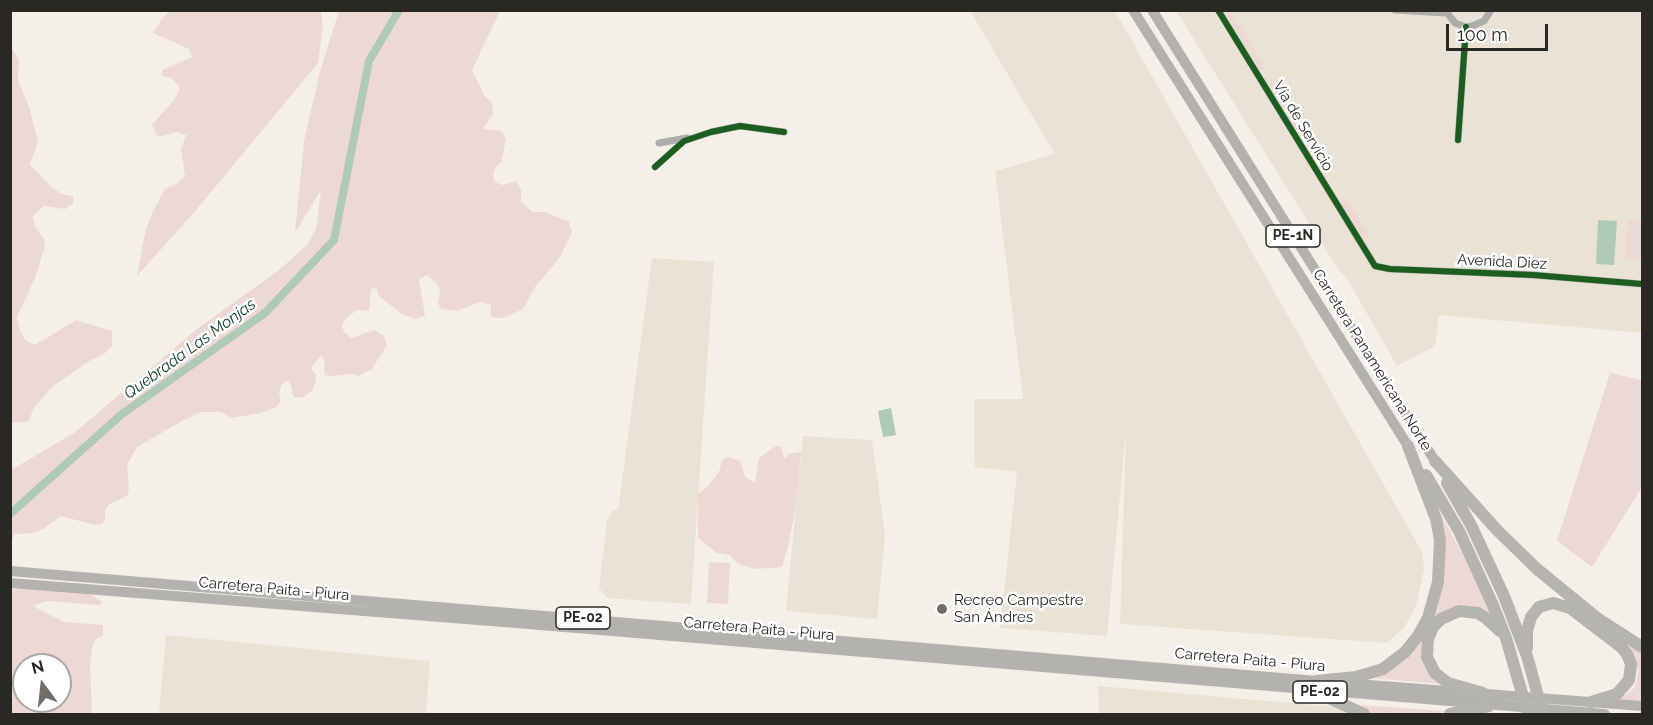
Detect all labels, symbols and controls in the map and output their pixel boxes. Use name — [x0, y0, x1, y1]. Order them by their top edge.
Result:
scale bar — [1449, 12, 1551, 50]
text: 100 m — [1457, 24, 1508, 45]
street label: Vía de Servicio — [1269, 78, 1337, 174]
road number: PE-1N — [1266, 225, 1320, 247]
street label: Avenida Diez — [1457, 251, 1547, 273]
street label: Carretera Panamericana Norte — [1309, 266, 1435, 454]
water label: Quebrada Las Monjas — [120, 295, 260, 403]
street label: Carretera Paita - Piura — [198, 573, 350, 605]
place label: Recreo Campestre San Ándres — [954, 591, 1084, 626]
marker: Recreo Campestre San Ándres — [935, 602, 949, 616]
road number: PE-02 — [556, 607, 610, 629]
street label: Carretera Paita - Piura — [683, 613, 835, 645]
street label: Carretera Paita - Piura — [1174, 644, 1326, 676]
north arrow — [12, 653, 72, 713]
text: N — [29, 656, 46, 678]
road number: PE-02 — [1293, 681, 1347, 703]

